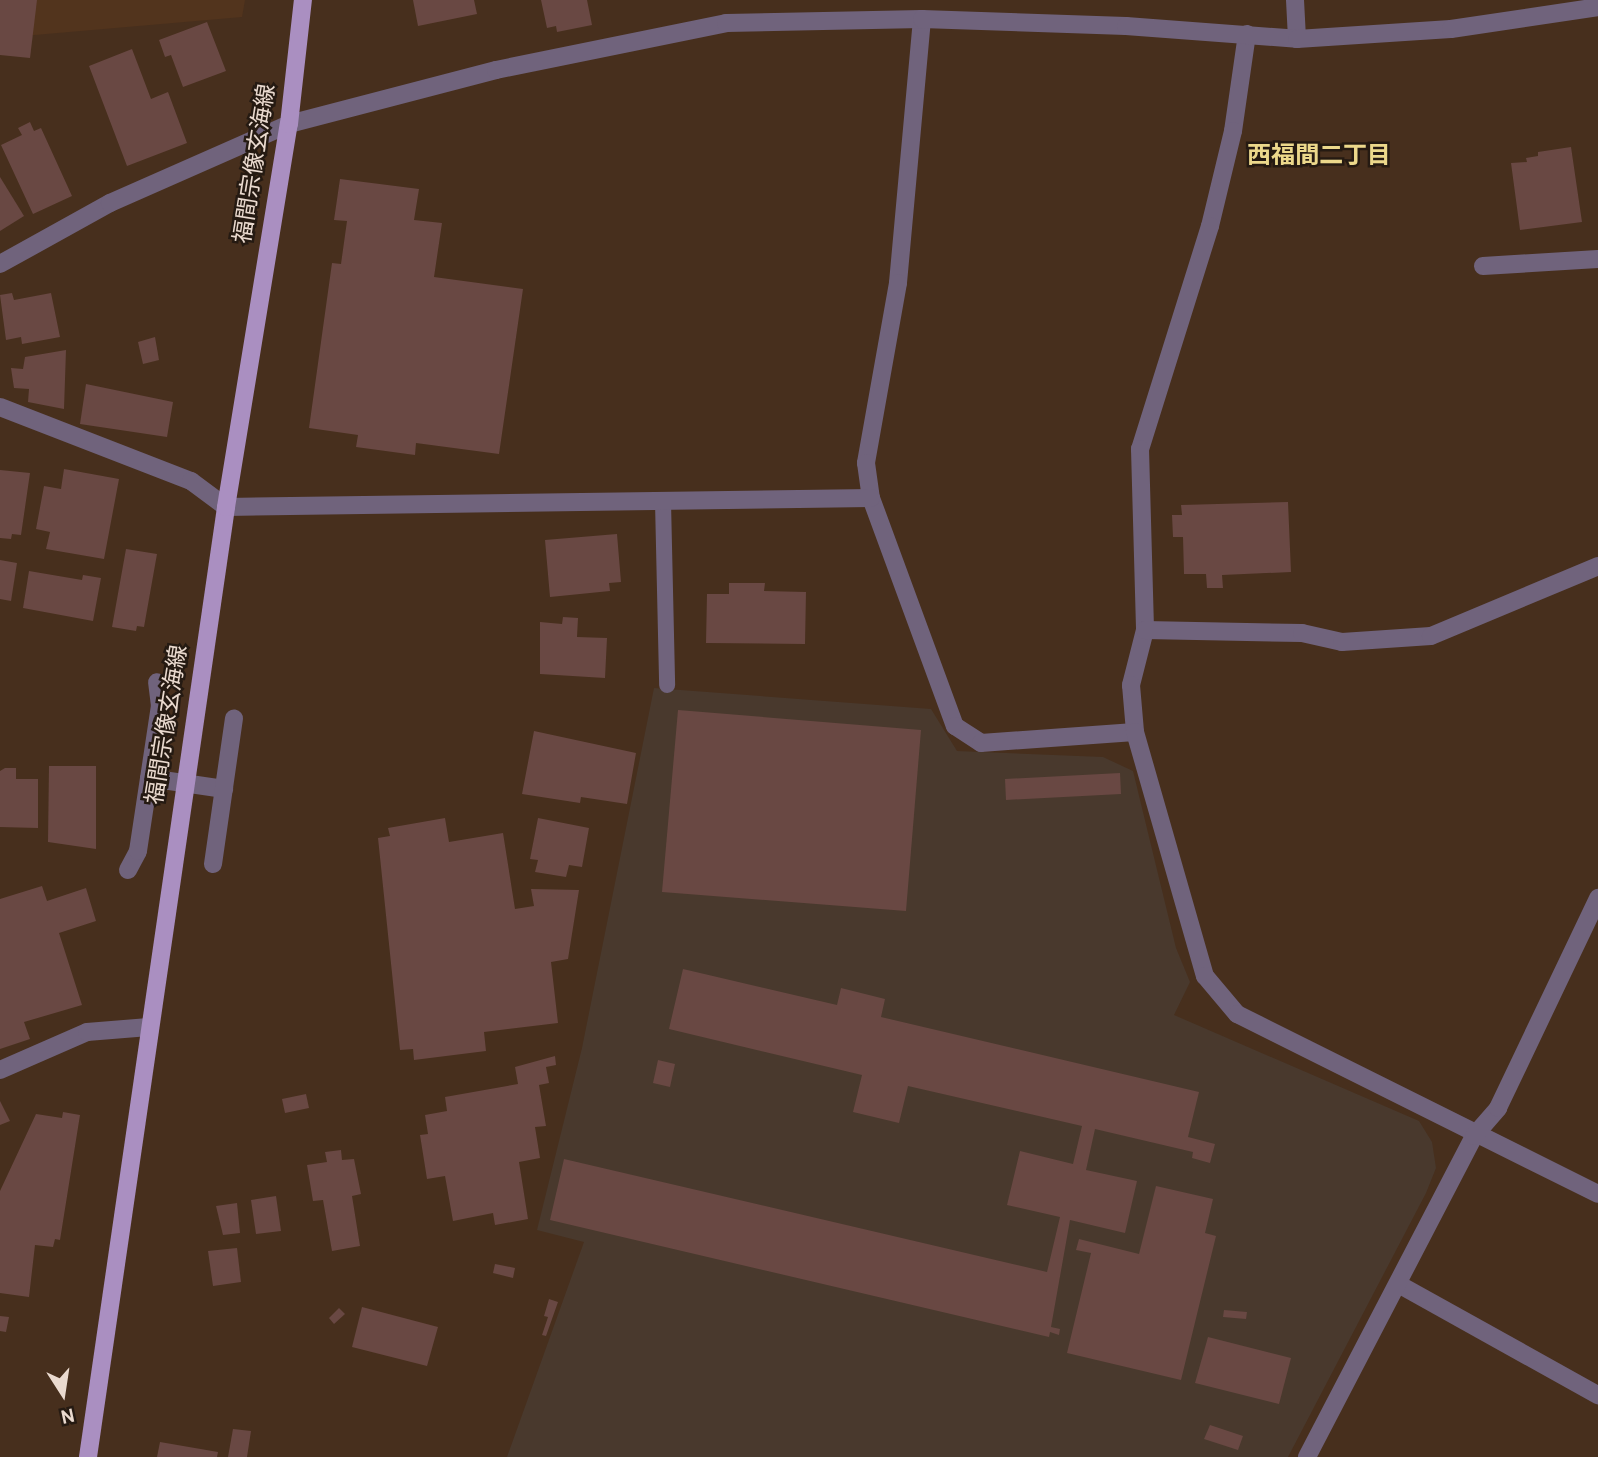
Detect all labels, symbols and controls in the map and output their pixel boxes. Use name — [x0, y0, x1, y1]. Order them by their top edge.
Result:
street label: 福間宗像玄海線 — [231, 82, 283, 246]
district label: 西福間二丁目 — [1247, 144, 1391, 172]
street label: 福間宗像玄海線 — [143, 643, 195, 807]
north arrow — [28, 1359, 98, 1429]
text: N — [58, 1401, 77, 1428]

